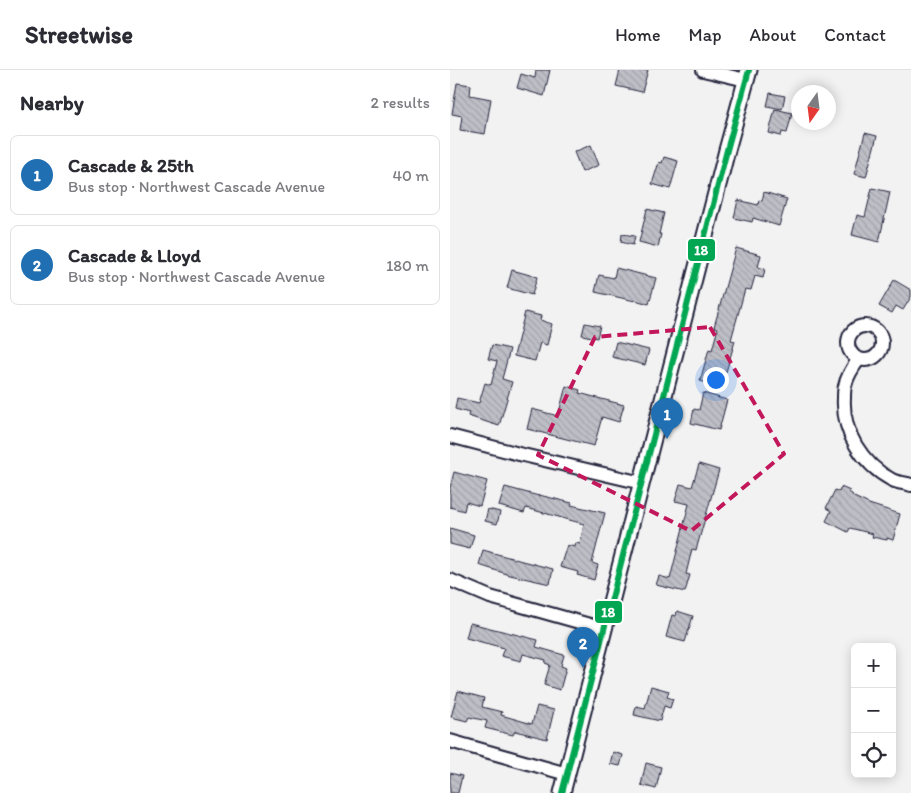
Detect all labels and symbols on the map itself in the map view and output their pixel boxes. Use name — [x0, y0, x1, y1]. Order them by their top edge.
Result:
north arrow — [791, 85, 836, 130]
line badge: 18 — [687, 238, 716, 262]
text: 18 — [694, 242, 708, 259]
your location — [703, 367, 729, 393]
pin: 1 — [651, 398, 683, 439]
line badge: 18 — [594, 600, 623, 624]
text: 18 — [601, 604, 615, 621]
pin: 2 — [567, 627, 599, 668]

